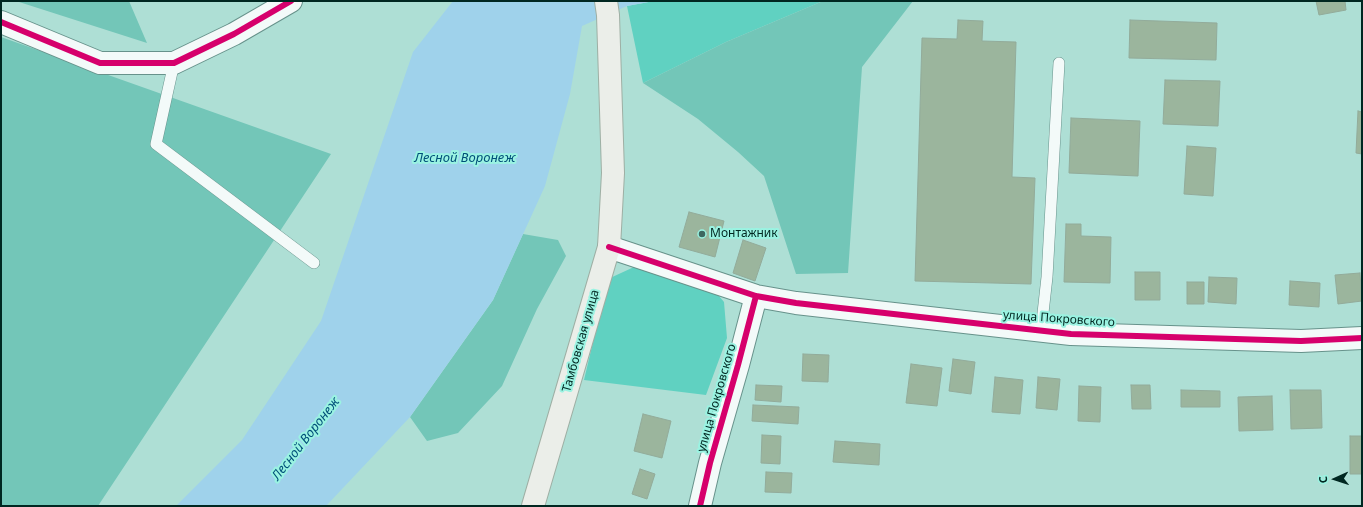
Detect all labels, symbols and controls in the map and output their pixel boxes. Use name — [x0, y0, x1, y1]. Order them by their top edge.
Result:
water label: Лесной Воронеж — [414, 150, 516, 166]
place label: Монтажник — [710, 227, 778, 241]
marker: Монтажник — [697, 229, 707, 239]
street label: Тамбовская улица — [559, 288, 603, 394]
street label: улица Покровского — [1003, 308, 1115, 330]
street label: улица Покровского — [695, 342, 739, 454]
water label: Лесной Воронеж — [269, 394, 343, 484]
north arrow — [1315, 459, 1355, 499]
text: С — [1315, 476, 1330, 484]

